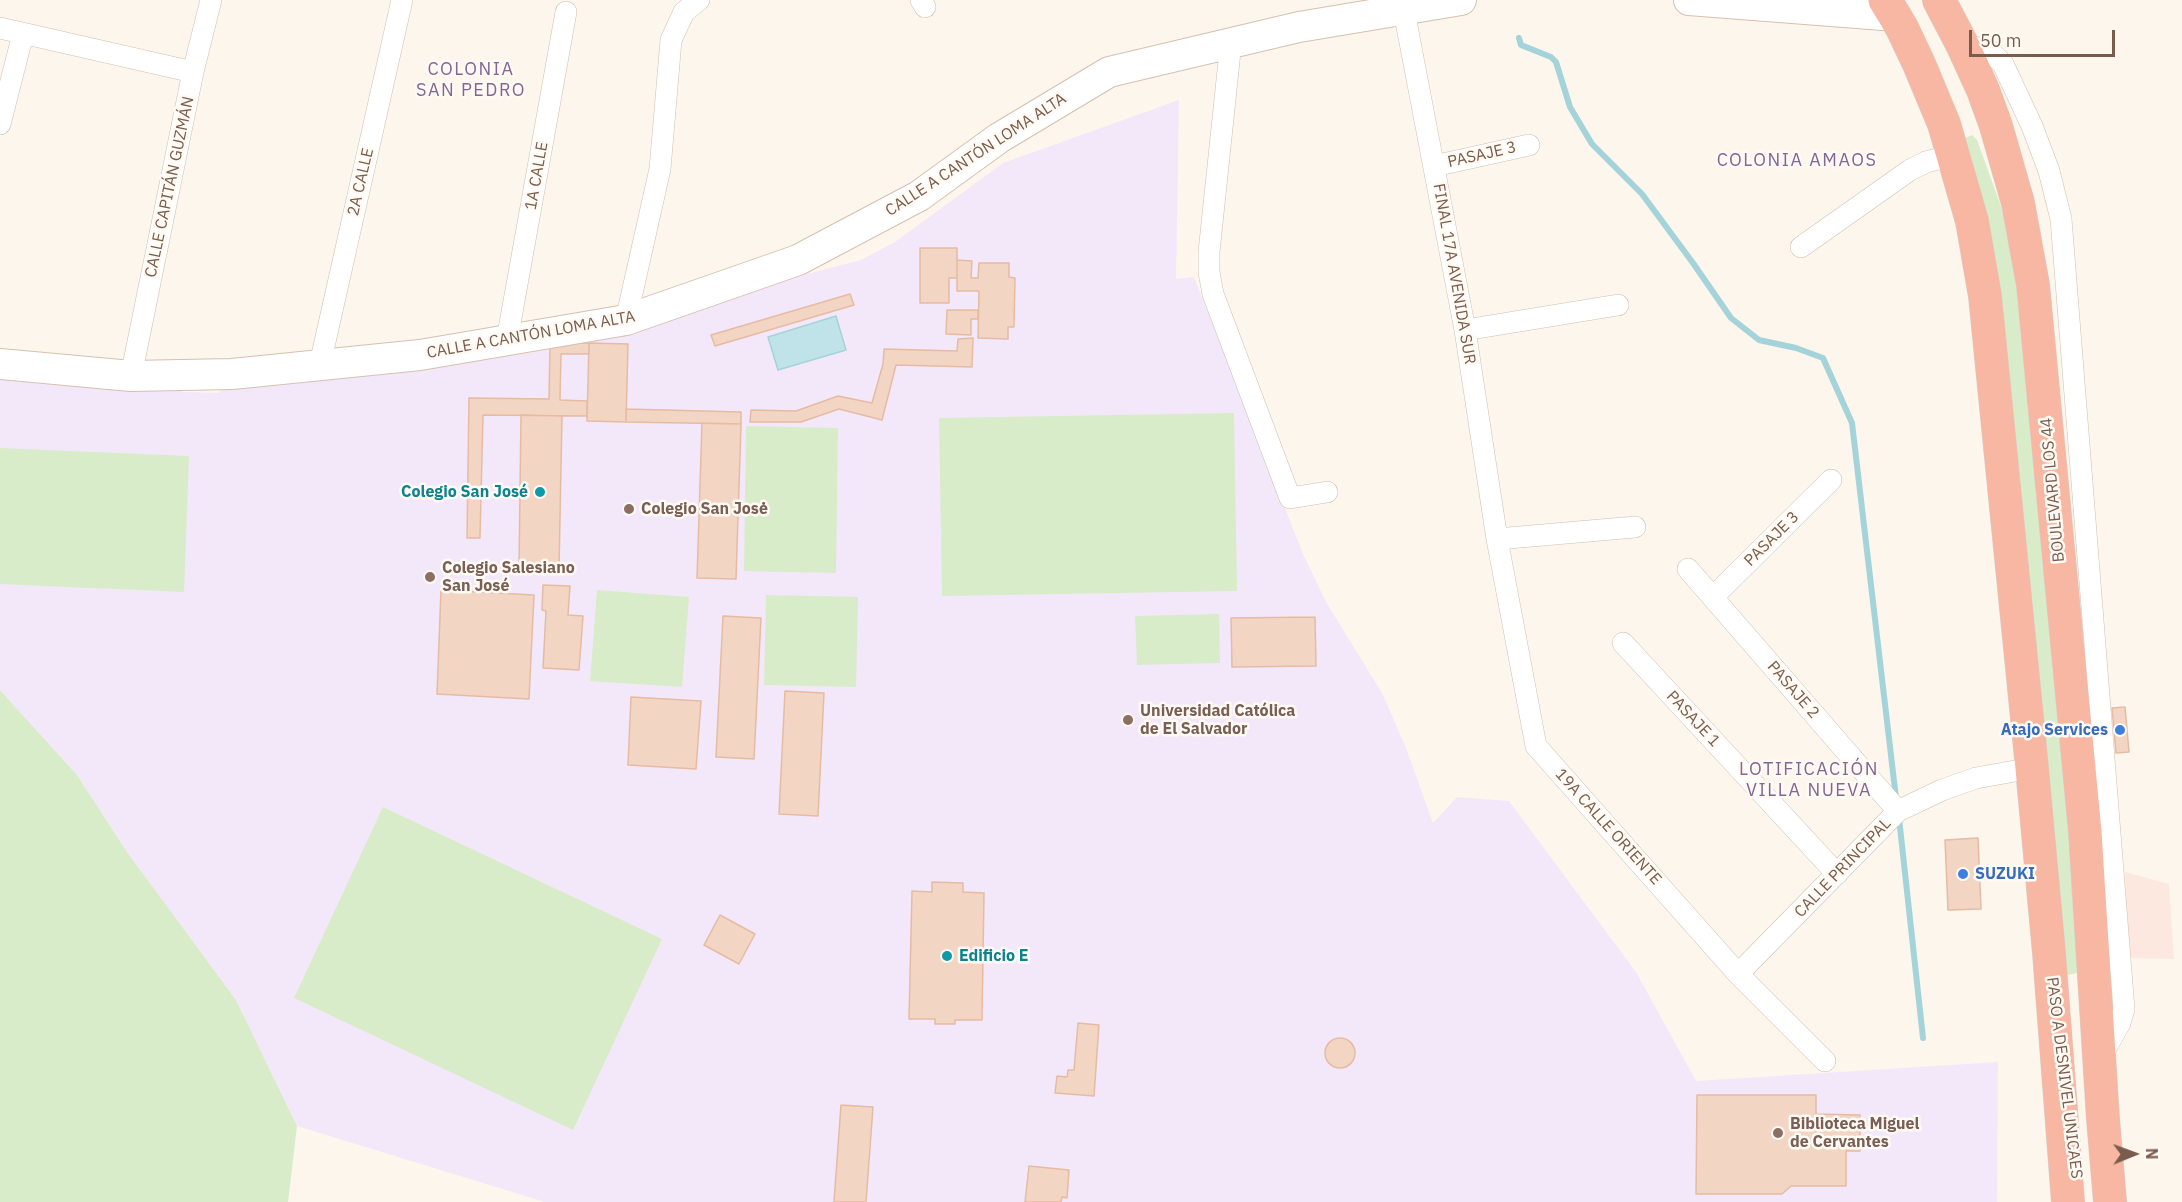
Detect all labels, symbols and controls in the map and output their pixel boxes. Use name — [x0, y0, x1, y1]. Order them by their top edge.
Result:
scale bar — [1972, 18, 2118, 56]
text: 50 m — [1980, 29, 2022, 52]
district label: COLONIA SAN PEDRO — [416, 59, 526, 101]
street label: CALLE A CANTÓN LOMA ALTA — [882, 89, 1070, 221]
street label: CALLE CAPITÁN GUZMÁN — [141, 95, 199, 279]
street label: PASAJE 3 — [1446, 138, 1518, 172]
street label: 1A CALLE — [522, 140, 552, 212]
street label: 2A CALLE — [344, 146, 378, 218]
district label: COLONIA AMAOS — [1717, 150, 1877, 172]
street label: FINAL 17A AVENIDA SUR — [1429, 182, 1479, 366]
street label: CALLE A CANTÓN LOMA ALTA — [425, 307, 637, 363]
street label: BOULEVARD LOS 44 — [2037, 417, 2069, 563]
place label: Colegio San José — [401, 482, 528, 502]
marker: Colegio San José — [533, 485, 547, 499]
place label: Colegio San Josė — [641, 499, 768, 519]
marker: Colegio San Josė — [622, 502, 636, 516]
street label: PASAJE 3 — [1741, 508, 1803, 570]
place label: Colegio Salesiano San José — [442, 558, 575, 596]
marker: Colegio Salesiano San José — [423, 570, 437, 584]
street label: PASAJE 2 — [1763, 657, 1823, 723]
street label: PASAJE 1 — [1662, 687, 1724, 751]
place label: Universidad Católica de El Salvador — [1140, 701, 1295, 739]
marker: Universidad Católica de El Salvador — [1121, 713, 1135, 727]
place label: Atajo Services — [2001, 720, 2108, 740]
marker: Atajo Services — [2113, 723, 2127, 737]
district label: LOTIFICACIÓN VILLA NUEVA — [1739, 759, 1879, 802]
street label: 19A CALLE ORIENTE — [1551, 765, 1665, 889]
street label: CALLE PRINCIPAL — [1791, 814, 1895, 922]
place label: SUZUKI — [1975, 864, 2035, 884]
marker: SUZUKI — [1956, 867, 1970, 881]
place label: Edificio E — [959, 946, 1029, 966]
marker: Edificio E — [940, 949, 954, 963]
street label: PASO A DESNIVEL UNICAES — [2042, 976, 2086, 1180]
place label: Biblioteca Miguel de Cervantes — [1790, 1114, 1919, 1152]
north arrow — [2104, 1124, 2164, 1184]
marker: Biblioteca Miguel de Cervantes — [1771, 1126, 1785, 1140]
text: N — [2142, 1148, 2162, 1160]

